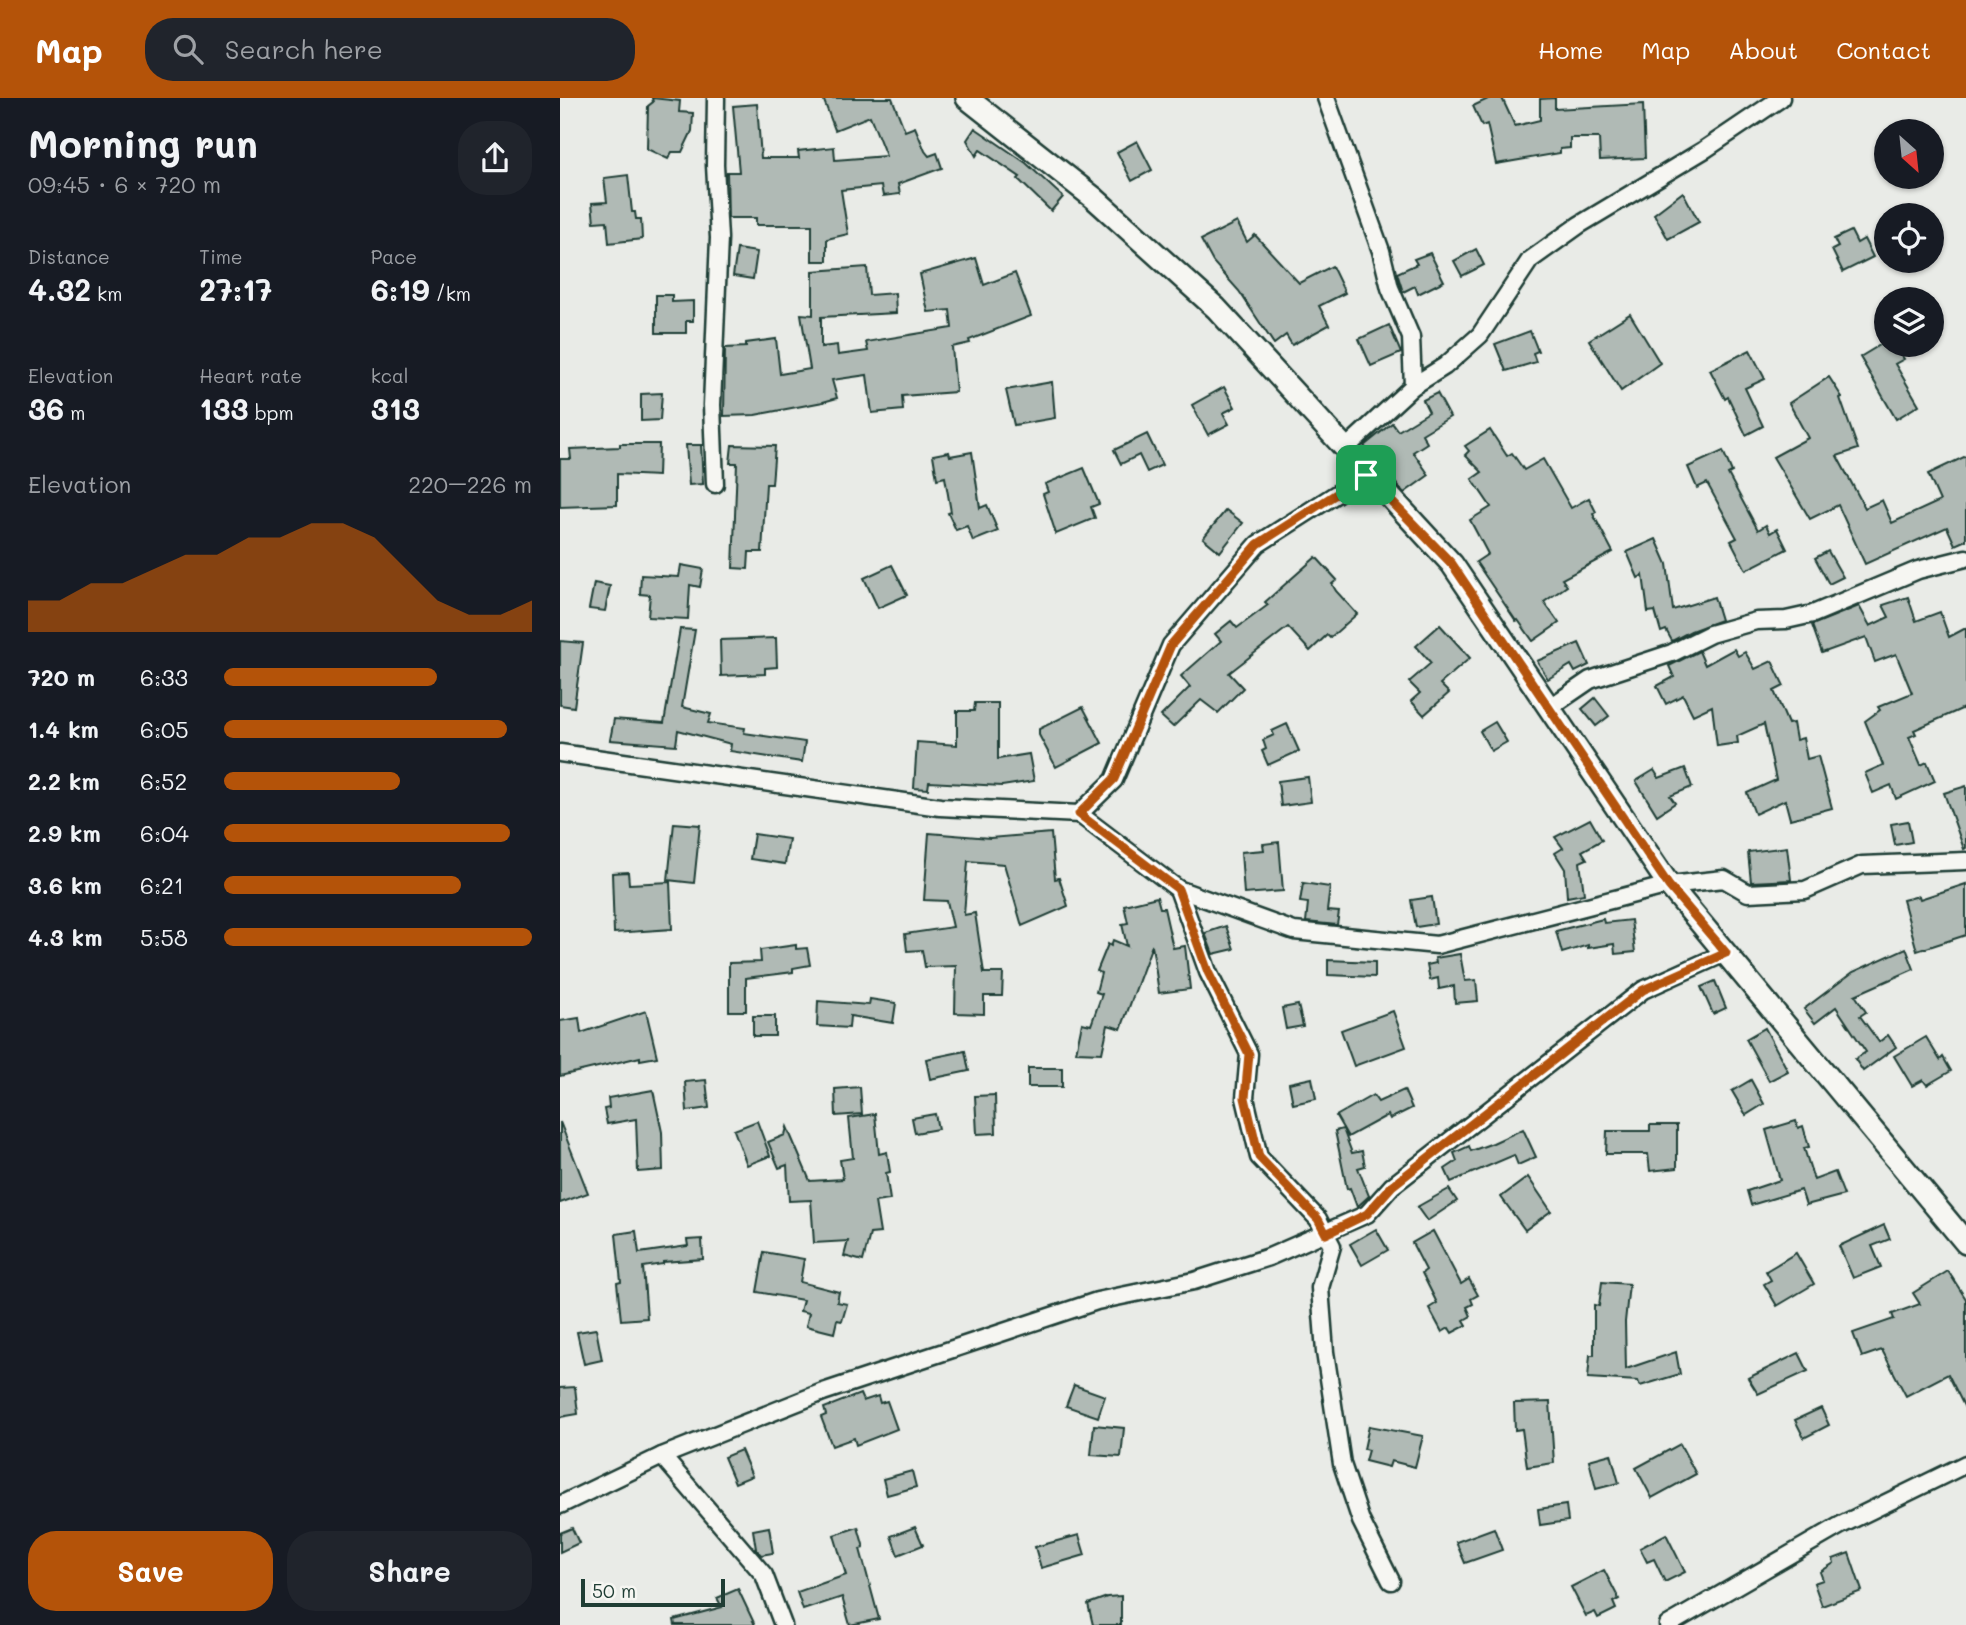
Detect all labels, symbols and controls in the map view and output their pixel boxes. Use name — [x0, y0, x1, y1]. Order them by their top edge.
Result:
search box — [145, 18, 635, 81]
text: Map — [35, 28, 103, 71]
icon: search — [169, 30, 207, 68]
text: Search here — [225, 32, 383, 66]
text: Home — [1538, 34, 1603, 65]
text: Map — [1641, 34, 1690, 65]
text: About — [1728, 34, 1798, 65]
text: Contact — [1836, 34, 1931, 65]
text: Morning run — [28, 118, 258, 168]
north arrow — [1874, 119, 1944, 189]
map controls — [1874, 119, 1944, 357]
button: share — [458, 121, 532, 195]
text: 09:45 · 6 × 720 m — [28, 169, 221, 199]
button: locate — [1874, 203, 1944, 273]
text: Distance — [28, 244, 110, 269]
text: Time — [199, 244, 243, 269]
text: Pace — [371, 244, 417, 269]
text: 4.32 — [28, 269, 91, 309]
text: 27:17 — [199, 269, 272, 309]
text: 6:19 — [371, 269, 430, 309]
text: km — [91, 281, 122, 306]
text: /km — [430, 281, 471, 306]
button: layers — [1874, 287, 1944, 357]
text: Elevation — [28, 363, 113, 388]
text: Heart rate — [199, 363, 302, 388]
text: kcal — [371, 363, 409, 388]
text: 36 — [28, 388, 64, 428]
text: 133 — [199, 388, 249, 428]
text: 313 — [371, 388, 420, 428]
text: m — [64, 400, 85, 425]
text: bpm — [249, 400, 294, 425]
pin — [1336, 445, 1396, 505]
icon: arrive — [1347, 456, 1385, 494]
text: Elevation — [28, 469, 131, 499]
text: 220–226 m — [408, 469, 532, 499]
text: 720 m — [28, 662, 95, 692]
text: 6:33 — [140, 662, 188, 692]
text: 1.4 km — [28, 714, 99, 744]
text: 6:05 — [140, 714, 189, 744]
text: 2.2 km — [28, 766, 100, 796]
text: 6:52 — [140, 766, 187, 796]
text: 2.9 km — [28, 818, 101, 848]
text: 6:04 — [140, 818, 189, 848]
text: 3.6 km — [28, 870, 102, 900]
text: 6:21 — [140, 870, 184, 900]
text: 4.3 km — [28, 922, 102, 952]
text: 5:58 — [140, 922, 188, 952]
button: Save — [28, 1531, 273, 1611]
button: Share — [287, 1531, 532, 1611]
scale bar — [581, 1576, 724, 1608]
text: 50 m — [592, 1578, 636, 1603]

